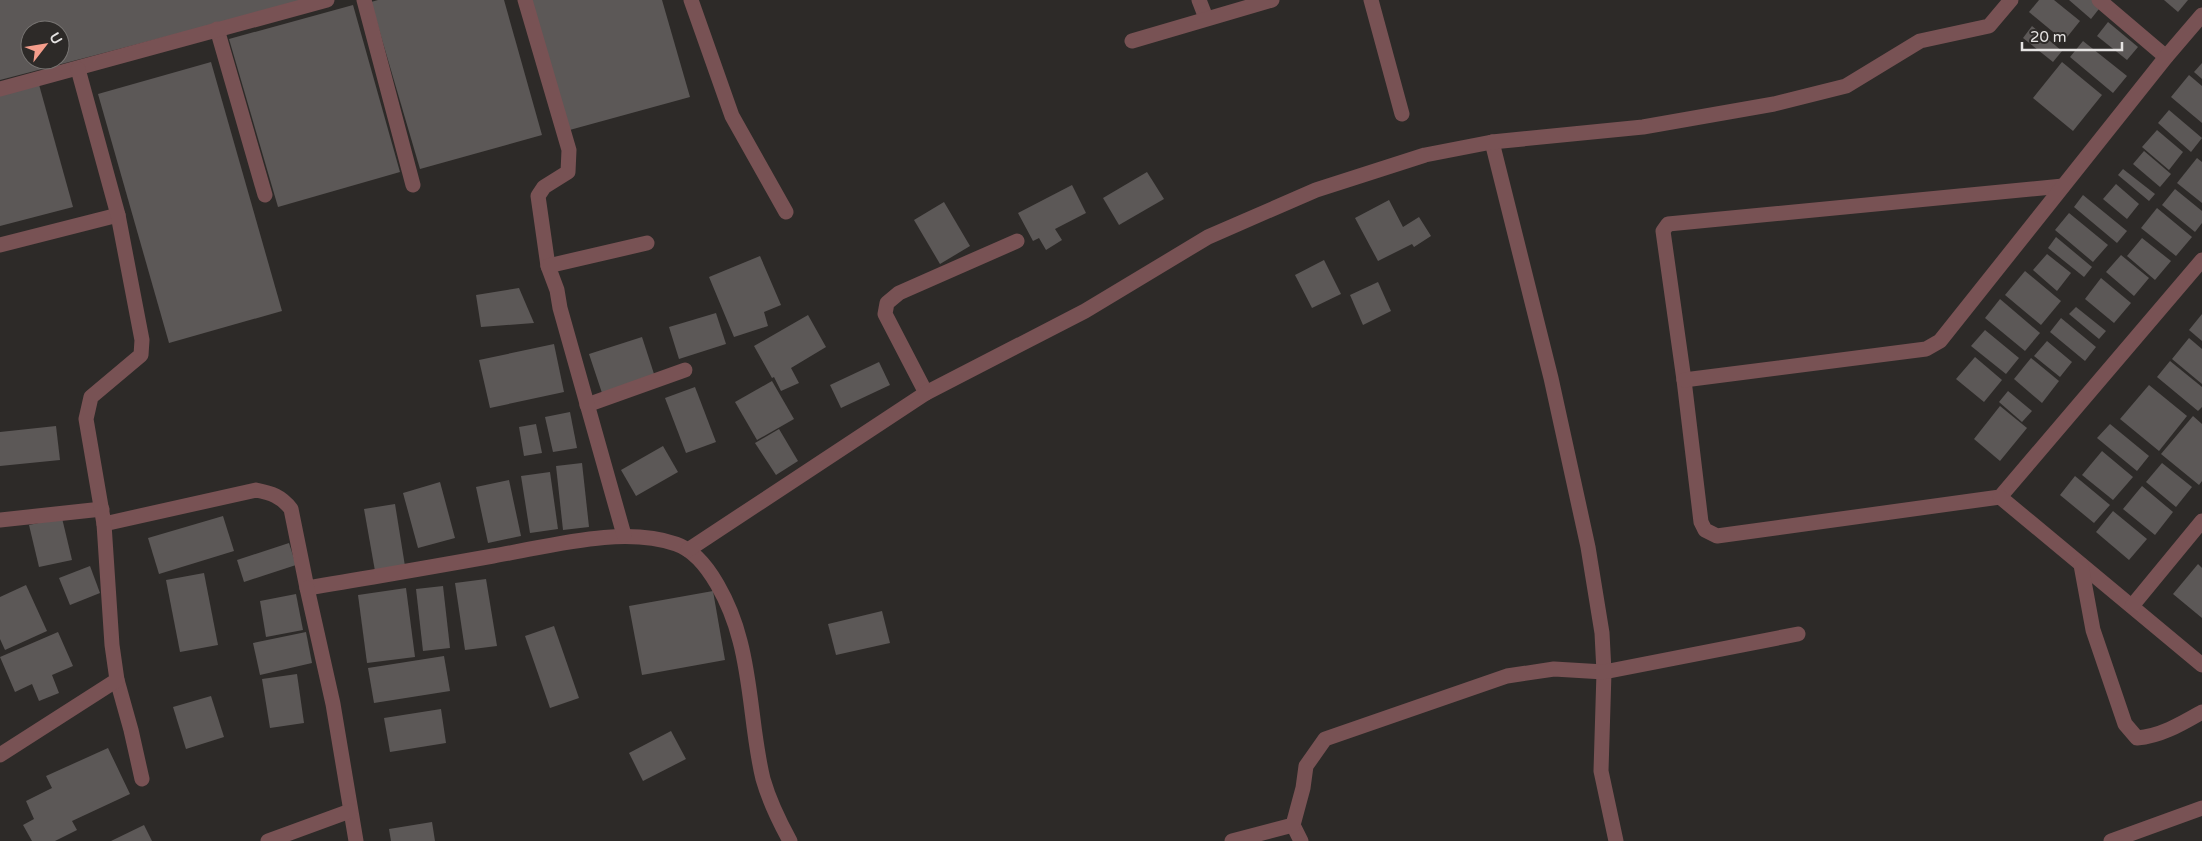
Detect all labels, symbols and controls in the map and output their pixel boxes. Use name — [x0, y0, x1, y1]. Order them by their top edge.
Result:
north arrow — [20, 20, 70, 70]
scale bar — [2022, 20, 2122, 52]
text: 20 m — [2030, 28, 2067, 46]
text: U — [46, 30, 66, 47]

